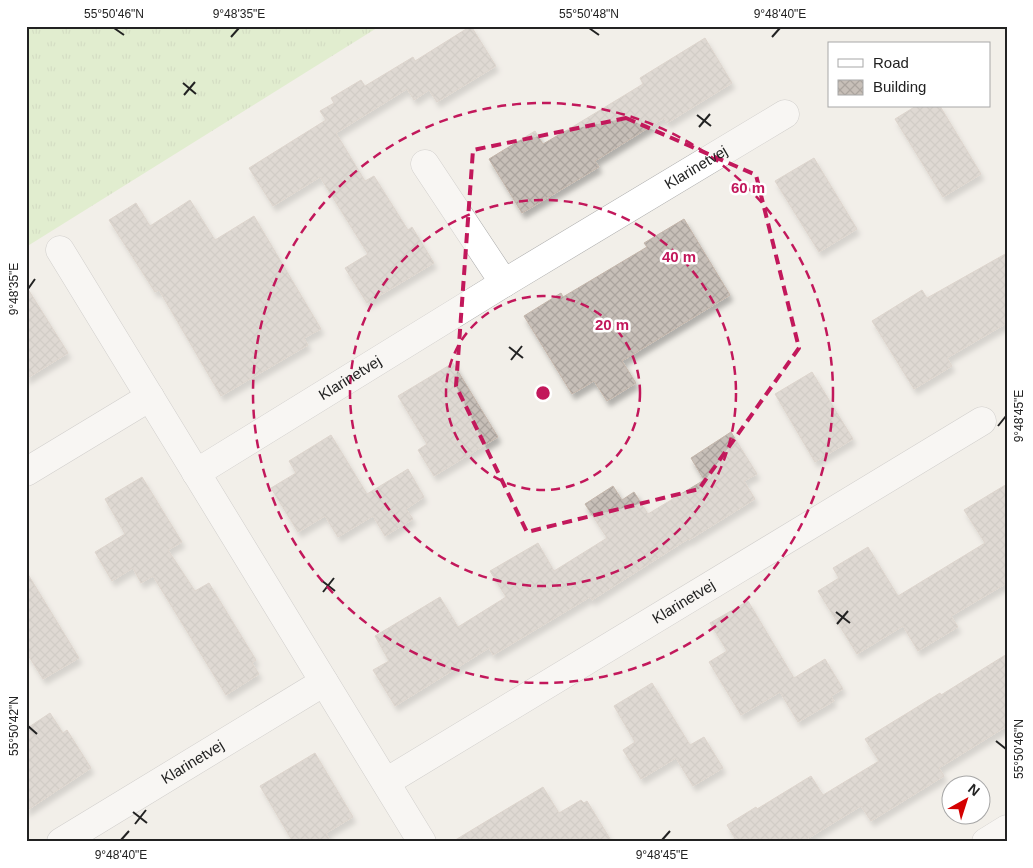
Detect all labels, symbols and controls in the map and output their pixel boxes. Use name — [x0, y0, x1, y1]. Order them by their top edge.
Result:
text: 55°50'46"N — [84, 7, 144, 21]
text: 9°48'35"E — [213, 7, 265, 21]
text: 55°50'48"N — [559, 7, 619, 21]
text: 9°48'40"E — [754, 7, 806, 21]
legend — [828, 42, 990, 108]
text: Road — [873, 54, 909, 71]
text: Building — [873, 78, 926, 95]
street label: Klarinetvej — [661, 142, 730, 192]
text: 60 m — [731, 179, 765, 196]
text: 40 m — [662, 248, 696, 265]
text: 9°48'35"E — [7, 263, 21, 315]
text: 20 m — [595, 316, 629, 333]
street label: Klarinetvej — [315, 352, 384, 403]
centre of rings — [534, 384, 552, 402]
text: 9°48'45"E — [1012, 390, 1026, 442]
street label: Klarinetvej — [649, 576, 718, 627]
text: 55°50'42"N — [7, 696, 21, 756]
text: 55°50'46"N — [1012, 719, 1026, 779]
street label: Klarinetvej — [158, 736, 227, 787]
north arrow — [940, 776, 990, 826]
text: N — [965, 780, 983, 799]
text: 9°48'40"E — [95, 848, 147, 862]
text: 9°48'45"E — [636, 848, 688, 862]

